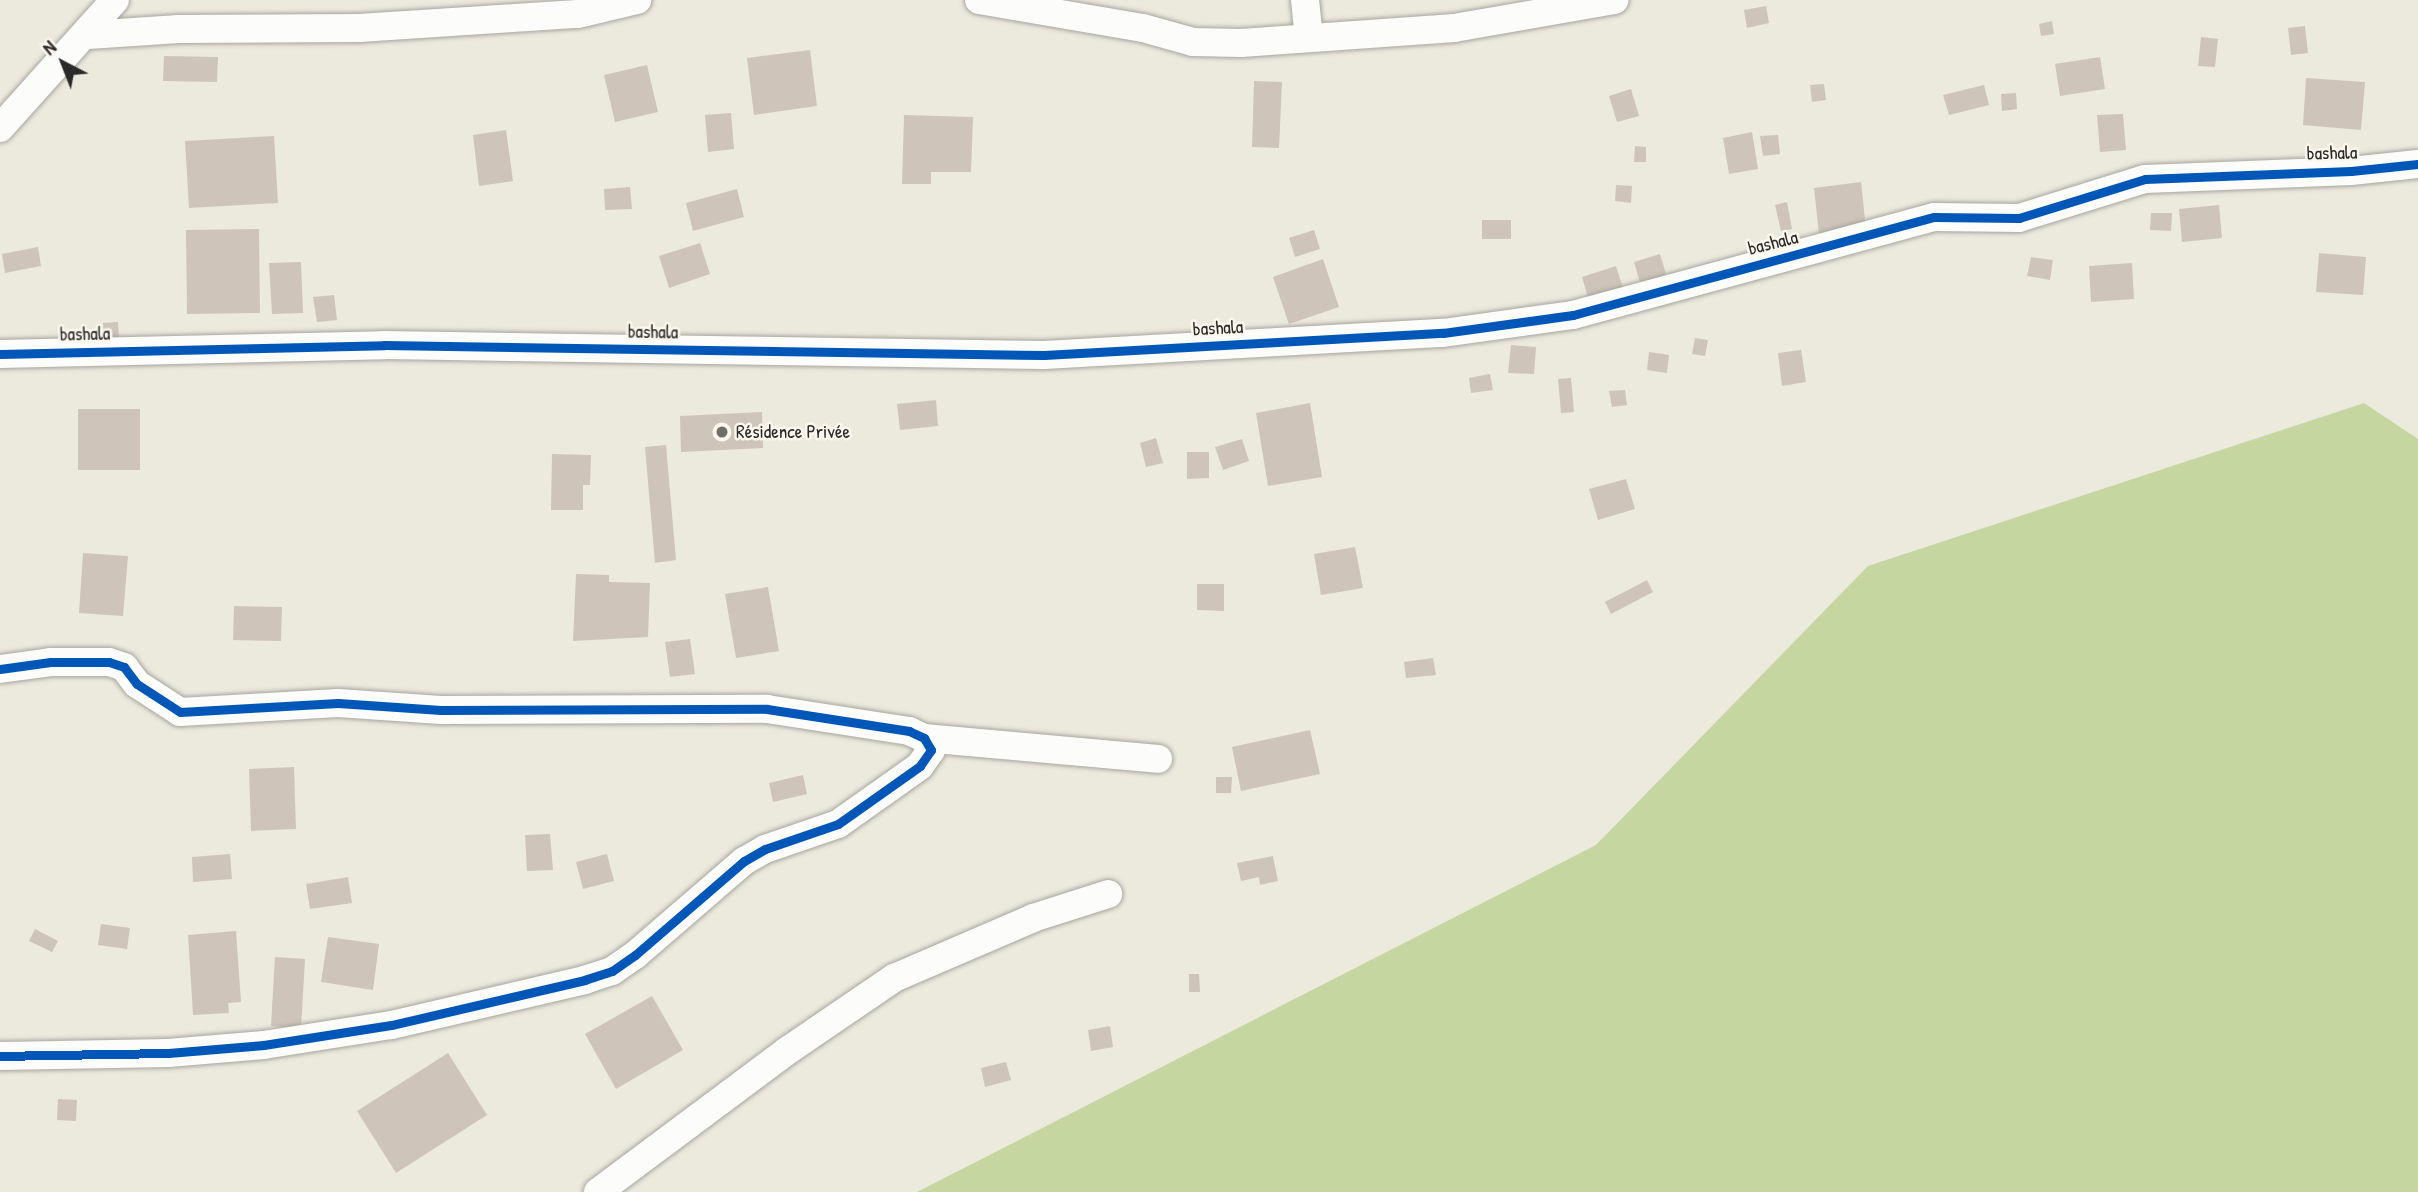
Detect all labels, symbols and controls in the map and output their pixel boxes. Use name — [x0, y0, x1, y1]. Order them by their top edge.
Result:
north arrow — [28, 28, 98, 98]
text: N — [36, 34, 61, 60]
street label: bashala — [2307, 141, 2357, 165]
street label: bashala — [1746, 226, 1800, 260]
street label: bashala — [1192, 315, 1244, 341]
street label: bashala — [628, 320, 678, 344]
street label: bashala — [60, 322, 110, 346]
place label: Résidence Privée — [736, 421, 850, 443]
marker: Résidence Privée — [714, 424, 730, 440]

